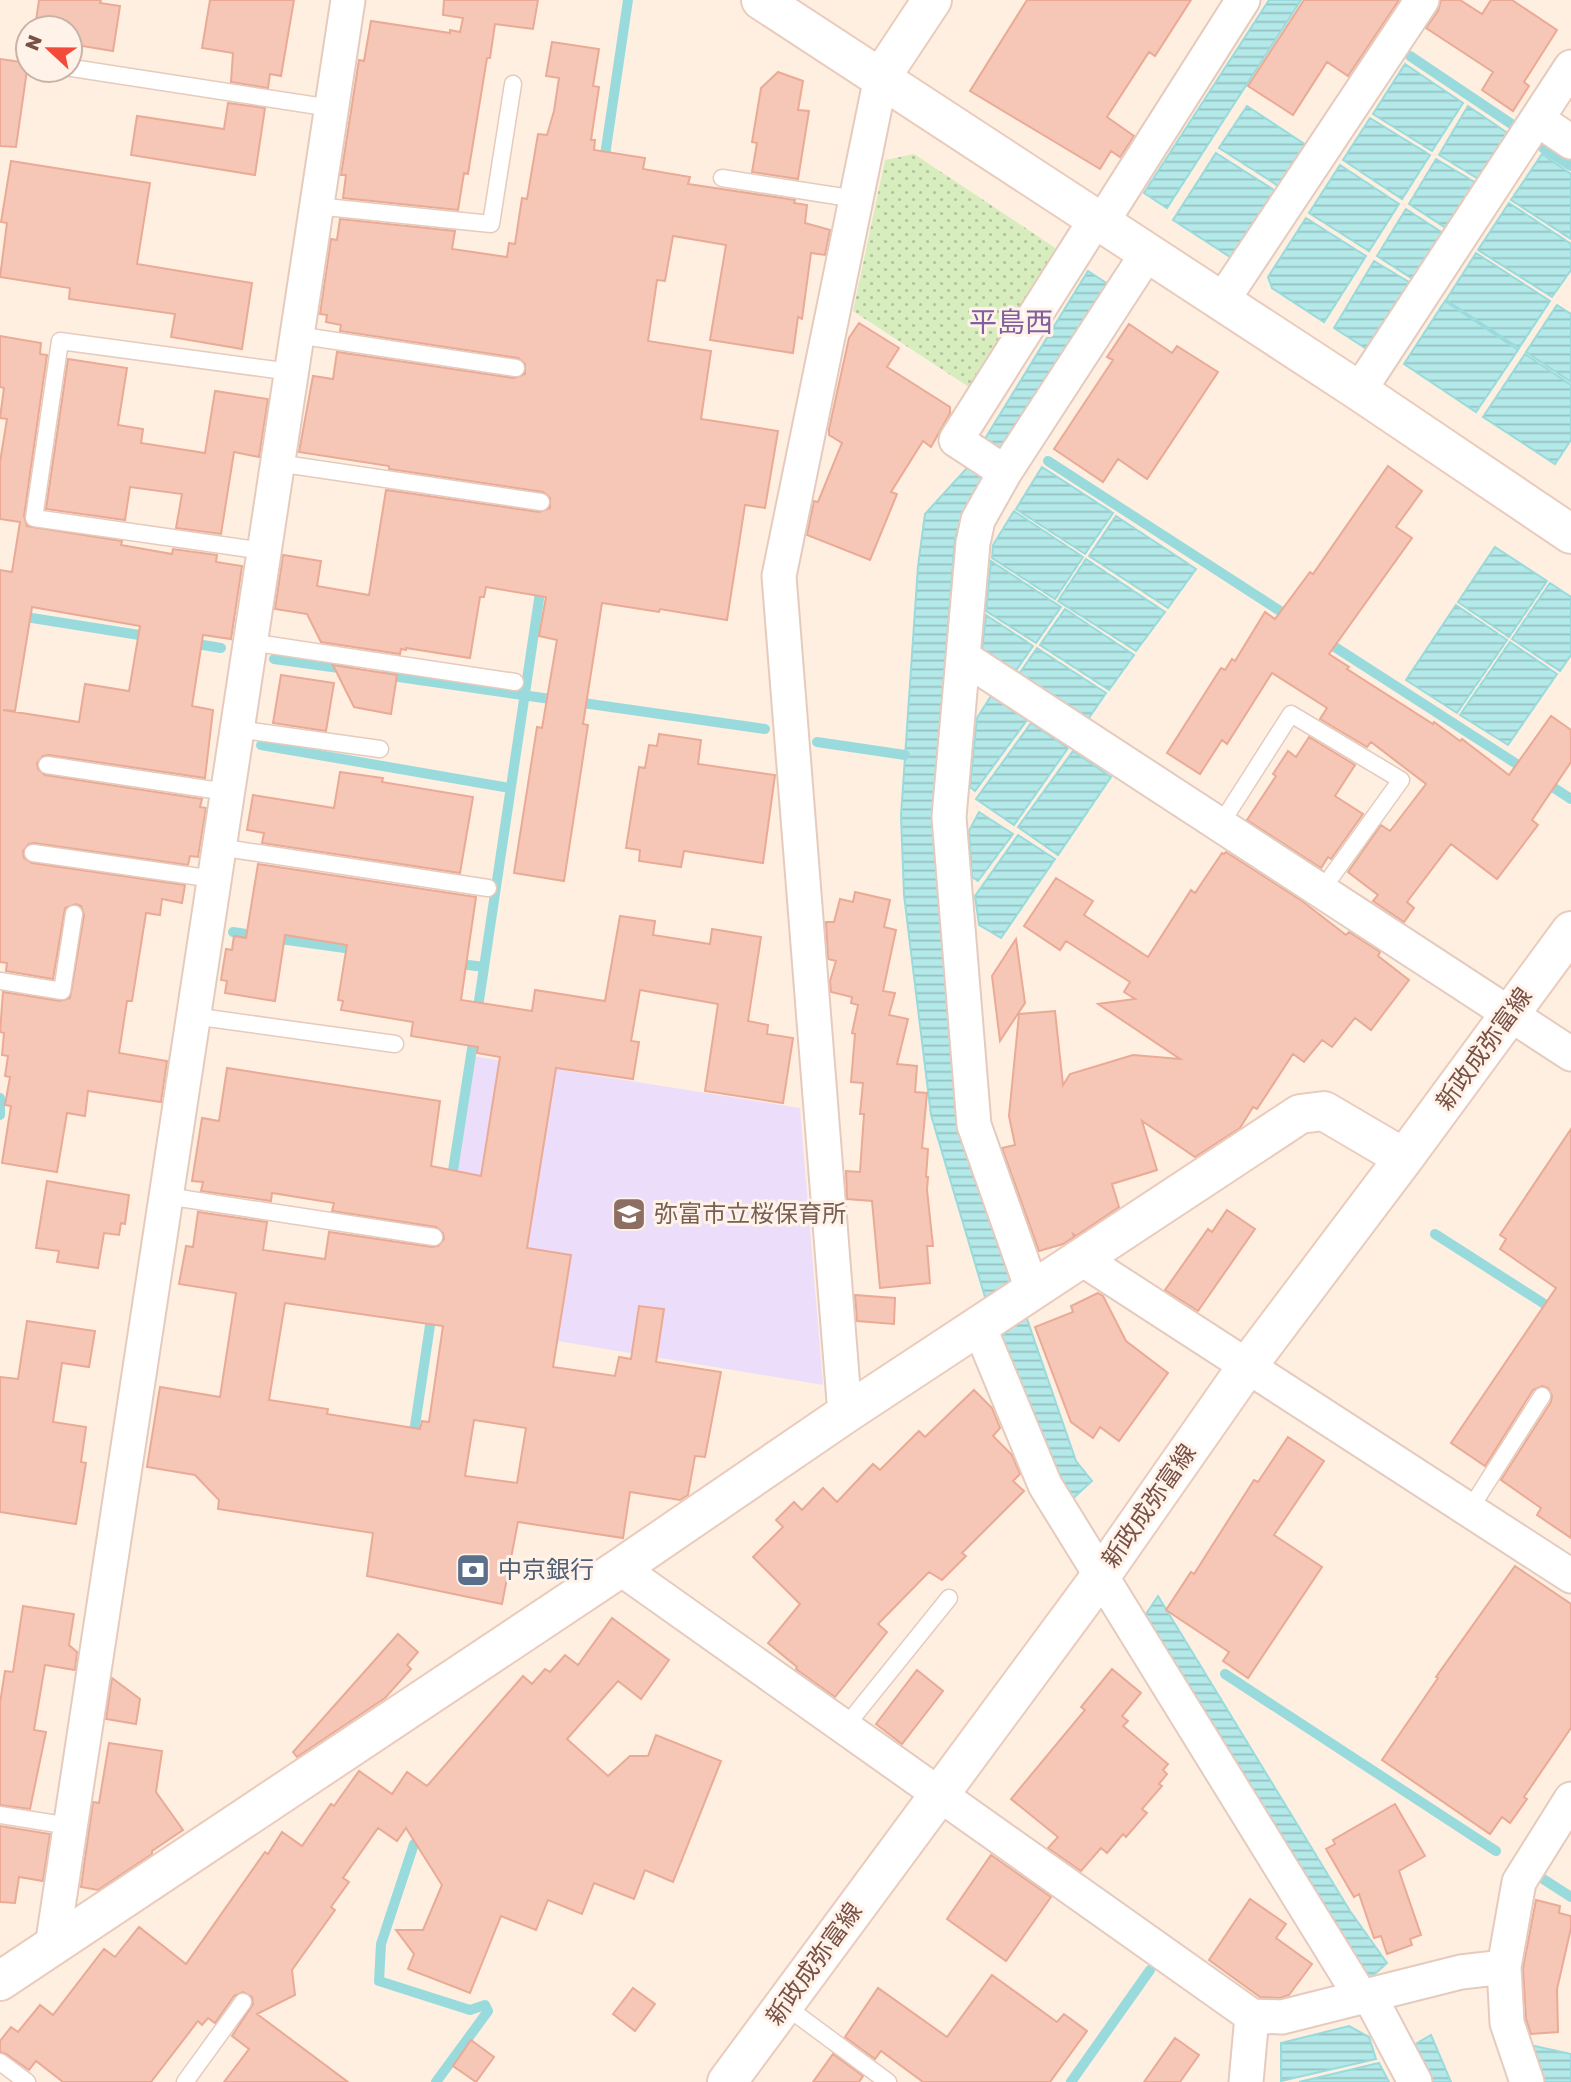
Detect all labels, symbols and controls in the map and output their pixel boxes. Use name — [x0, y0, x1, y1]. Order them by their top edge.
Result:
north arrow — [14, 14, 84, 84]
text: N — [19, 31, 46, 53]
district label: 平島西 — [969, 305, 1053, 338]
street label: 新政成弥富線 — [1429, 981, 1537, 1115]
school or university icon: 弥富市立桜保育所 — [610, 1195, 648, 1233]
place label: 弥富市立桜保育所 — [654, 1198, 846, 1227]
street label: 新政成弥富線 — [1095, 1438, 1201, 1572]
bank icon: 中京銀行 — [454, 1551, 492, 1589]
place label: 中京銀行 — [498, 1554, 594, 1583]
street label: 新政成弥富線 — [759, 1896, 867, 2030]

